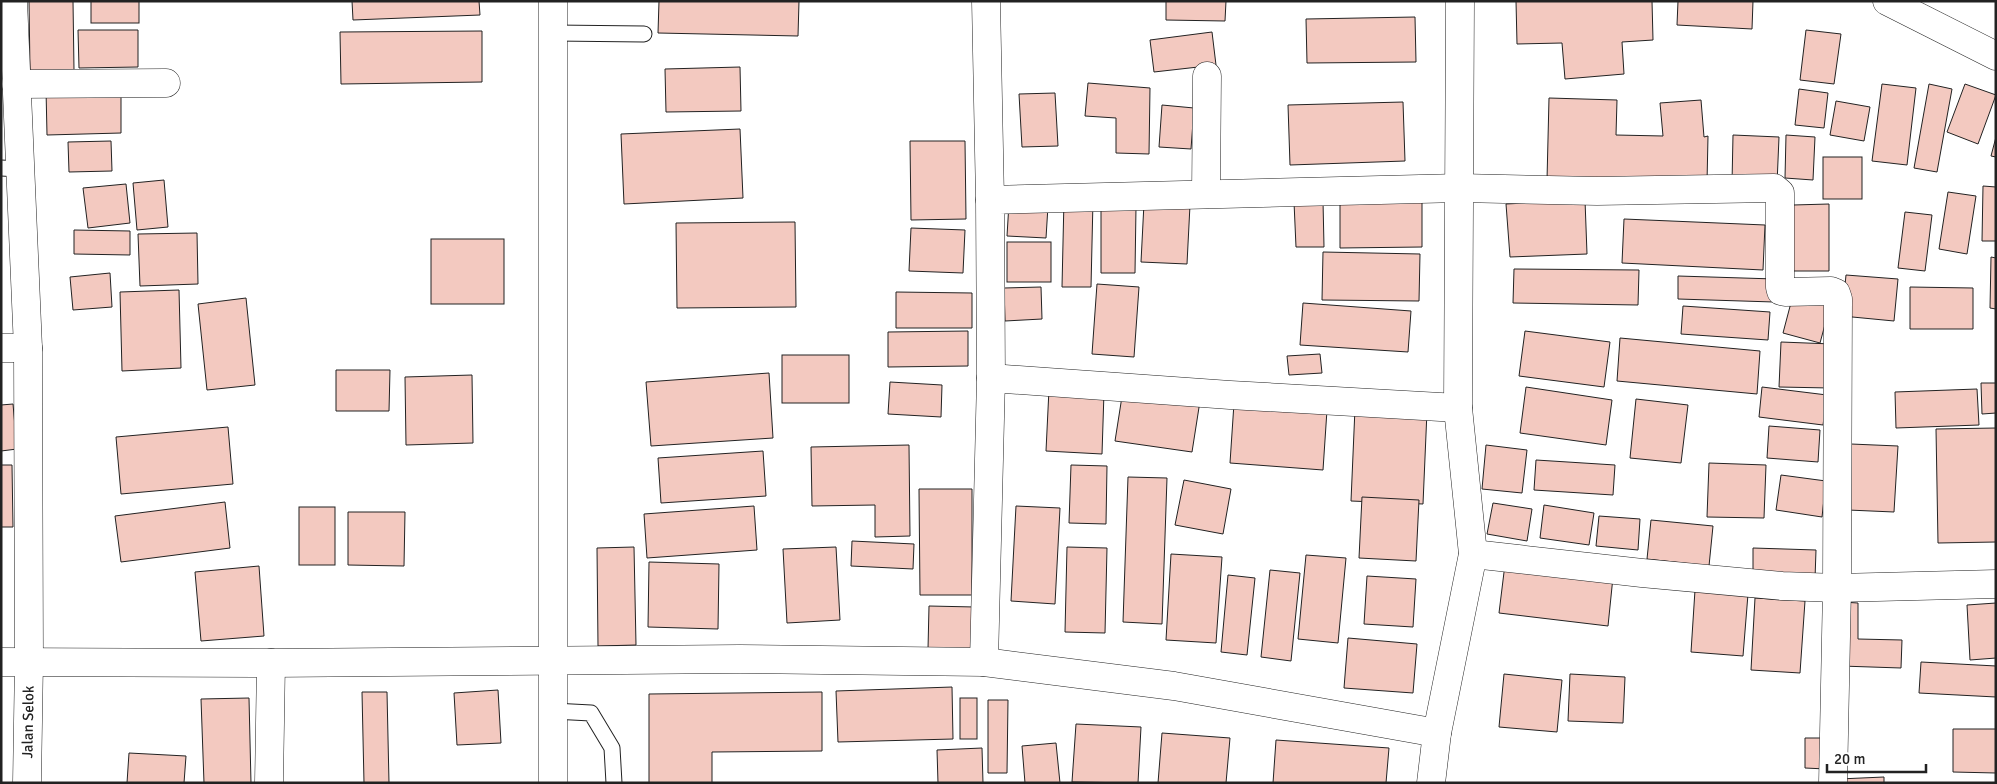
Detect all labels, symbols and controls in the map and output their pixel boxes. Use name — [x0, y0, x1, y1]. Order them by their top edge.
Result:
street label: Jalan Selok — [18, 685, 38, 759]
scale bar — [1827, 742, 1926, 774]
text: 20 m — [1834, 750, 1865, 768]

